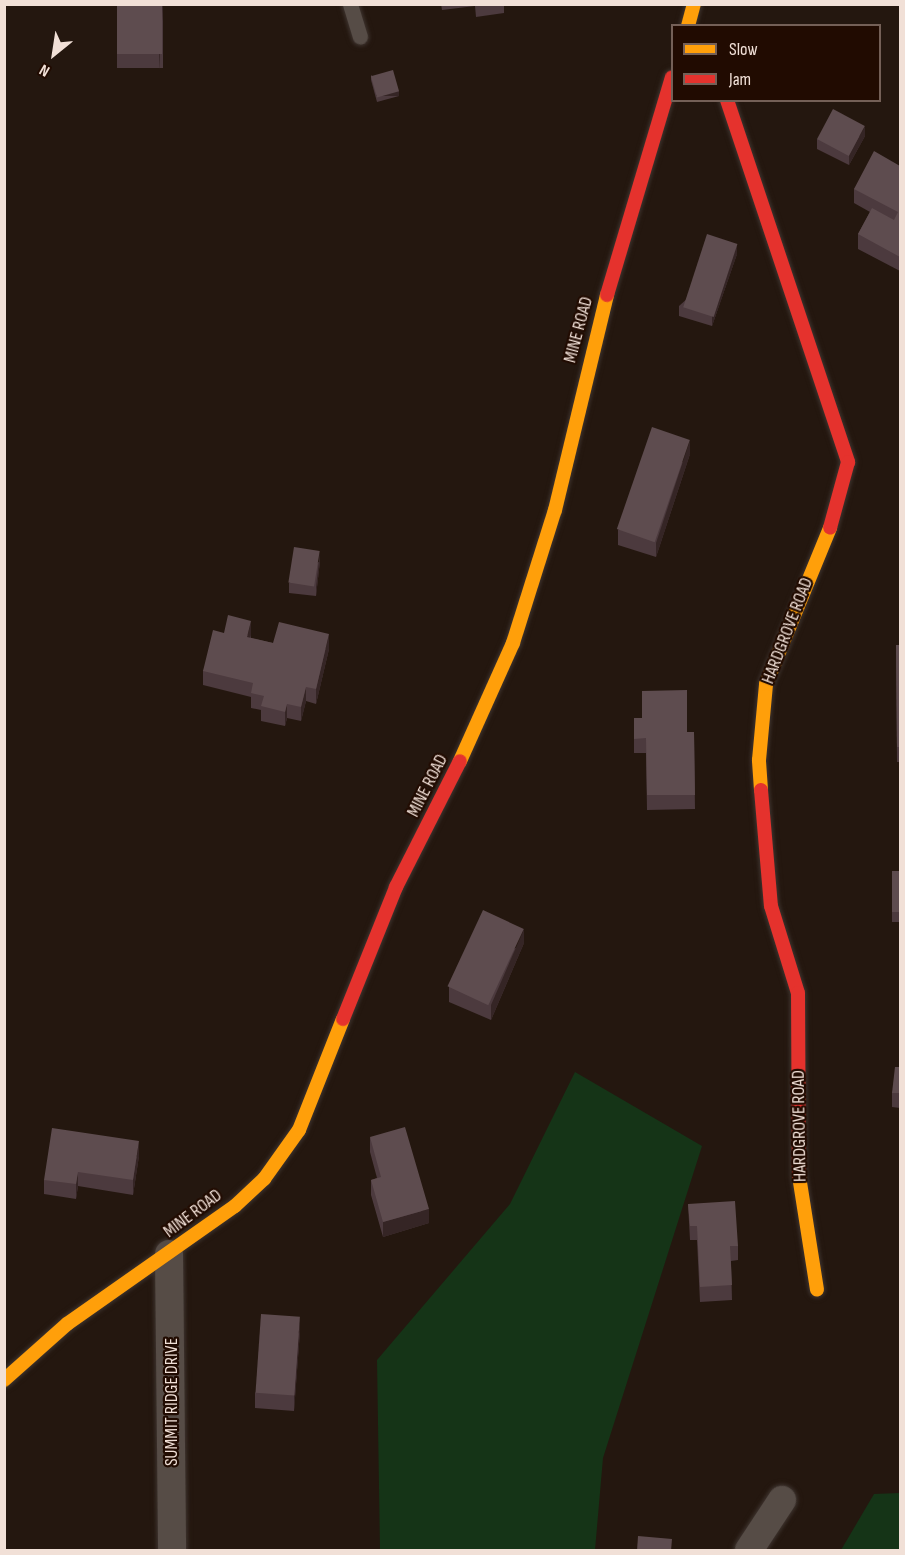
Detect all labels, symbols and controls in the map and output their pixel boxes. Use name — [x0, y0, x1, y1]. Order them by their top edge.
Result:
north arrow — [24, 24, 84, 84]
legend — [671, 24, 881, 102]
text: Slow — [729, 39, 758, 60]
text: N — [36, 60, 53, 80]
text: Jam — [729, 69, 751, 90]
street label: MINE ROAD — [560, 295, 598, 365]
street label: HARDGROVE ROAD — [758, 575, 818, 687]
street label: MINE ROAD — [403, 751, 453, 821]
street label: HARDGROVE ROAD — [788, 1070, 812, 1182]
street label: MINE ROAD — [160, 1185, 226, 1243]
street label: SUMMIT RIDGE DRIVE — [161, 1338, 183, 1466]

